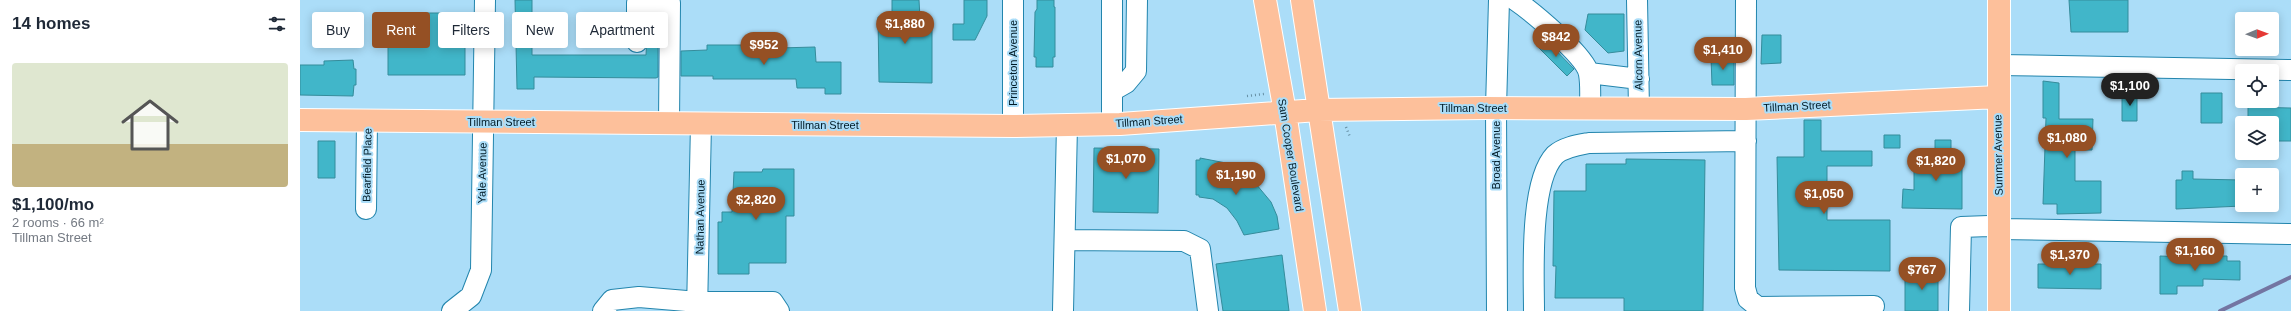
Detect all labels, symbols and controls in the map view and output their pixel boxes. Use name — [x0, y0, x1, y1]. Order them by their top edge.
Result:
pin: $1,880 — [872, 11, 938, 45]
chip: Buy — [312, 12, 364, 48]
chip: Rent — [372, 12, 430, 48]
chip: Filters — [438, 12, 504, 48]
chip: New — [512, 12, 568, 48]
chip: Apartment — [576, 12, 668, 48]
north arrow — [2235, 12, 2279, 56]
map controls — [2235, 12, 2279, 212]
icon: filters — [266, 13, 288, 35]
text: 14 homes — [12, 14, 90, 33]
text: $1,880 — [885, 16, 925, 31]
street label: Princeton Avenue — [1007, 20, 1019, 106]
street label: Alcorn Avenue — [1631, 20, 1645, 90]
pin: $842 — [1532, 24, 1580, 58]
text: $842 — [1542, 29, 1570, 44]
pin: $952 — [740, 32, 788, 66]
text: $952 — [750, 37, 778, 52]
pin: $1,410 — [1690, 37, 1756, 71]
text: $1,410 — [1703, 42, 1743, 57]
button: locate — [2235, 64, 2279, 108]
pin: $1,100 — [2097, 73, 2163, 107]
text: $1,100 — [2110, 78, 2150, 93]
icon: home — [114, 89, 186, 161]
street label: Sam Cooper Boulevard — [1276, 98, 1306, 212]
street label: Tillman Street — [1763, 98, 1831, 114]
street label: Tillman Street — [1439, 102, 1507, 114]
street label: Tillman Street — [1115, 113, 1183, 129]
street label: Summer Avenue — [1991, 114, 2005, 196]
street label: Tillman Street — [467, 116, 535, 128]
button: layers — [2235, 116, 2279, 160]
street label: Tillman Street — [791, 119, 859, 131]
street label: Broad Avenue — [1490, 121, 1502, 189]
pin: $1,080 — [2034, 125, 2100, 159]
street label: Bearfield Place — [360, 128, 374, 202]
text: $1,080 — [2047, 130, 2087, 145]
street label: Yale Avenue — [475, 143, 489, 203]
pin: $1,070 — [1093, 146, 1159, 180]
pin: $1,820 — [1903, 148, 1969, 182]
text: $1,070 — [1106, 151, 1146, 166]
text: $1,820 — [1916, 153, 1956, 168]
pin: $1,190 — [1203, 162, 1269, 196]
text: $1,190 — [1216, 167, 1256, 182]
button: + — [2235, 168, 2279, 212]
street label: Nathan Avenue — [693, 179, 707, 255]
pin: $1,050 — [1791, 181, 1857, 215]
text: $1,050 — [1804, 186, 1844, 201]
pin: $2,820 — [723, 187, 789, 221]
text: $2,820 — [736, 192, 776, 207]
text: $1,100/mo — [12, 195, 94, 214]
text: 2 rooms · 66 m² — [12, 215, 104, 230]
text: Tillman Street — [12, 230, 92, 245]
pin: $1,160 — [2162, 238, 2228, 272]
pin: $1,370 — [2037, 242, 2103, 276]
text: $1,160 — [2175, 243, 2215, 258]
text: $1,370 — [2050, 247, 2090, 262]
pin: $767 — [1898, 257, 1946, 291]
text: $767 — [1908, 262, 1936, 277]

